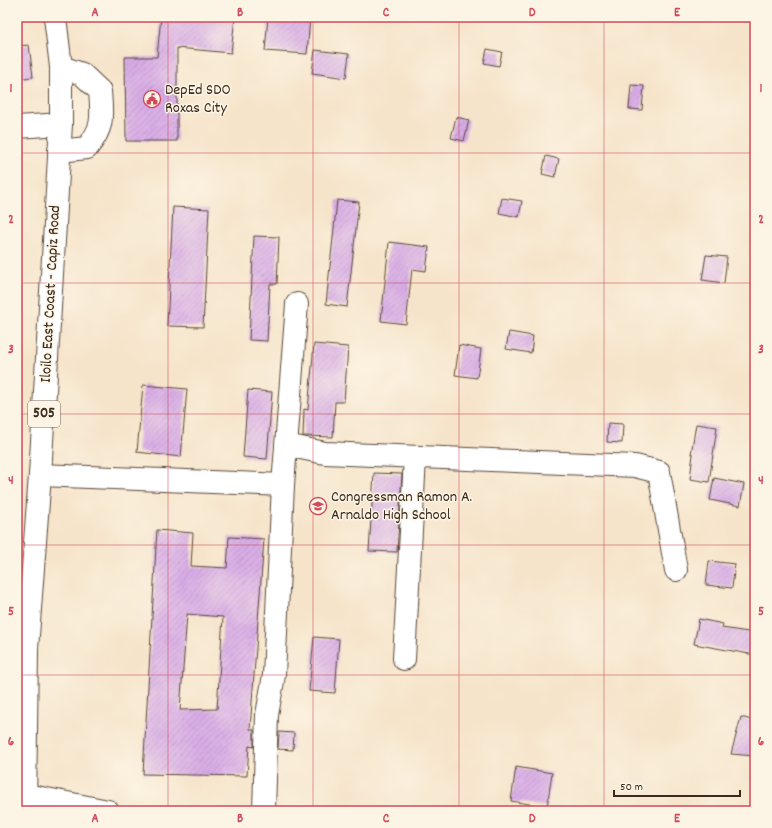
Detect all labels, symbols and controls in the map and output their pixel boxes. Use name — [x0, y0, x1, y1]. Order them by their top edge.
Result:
text: A — [91, 4, 99, 23]
text: B — [237, 4, 243, 23]
text: C — [383, 4, 390, 23]
text: D — [529, 4, 536, 23]
text: E — [674, 4, 681, 23]
place label: DepEd SDO Roxas City — [165, 79, 231, 120]
text: 1 — [10, 80, 13, 99]
text: 1 — [760, 80, 763, 99]
public building icon: DepEd SDO Roxas City — [142, 89, 162, 109]
street label: Iloilo East Coast - Capiz Road — [35, 205, 67, 383]
text: 2 — [8, 211, 14, 230]
text: 2 — [758, 211, 764, 230]
text: 3 — [8, 341, 14, 360]
text: 3 — [758, 341, 764, 360]
road number: 505 — [28, 401, 60, 427]
text: 4 — [8, 472, 14, 491]
text: 4 — [758, 472, 764, 491]
place label: Congressman Ramon A. Arnaldo High School — [331, 486, 472, 527]
school or university icon: Congressman Ramon A. Arnaldo High School — [308, 496, 328, 516]
text: 5 — [8, 603, 14, 622]
text: 5 — [758, 603, 764, 622]
text: 6 — [8, 733, 15, 752]
text: 6 — [758, 733, 765, 752]
scale bar — [614, 772, 740, 798]
text: 50 m — [620, 779, 643, 796]
text: A — [91, 810, 99, 828]
text: B — [237, 810, 243, 828]
text: C — [383, 810, 390, 828]
text: D — [529, 810, 536, 828]
text: E — [674, 810, 681, 828]

